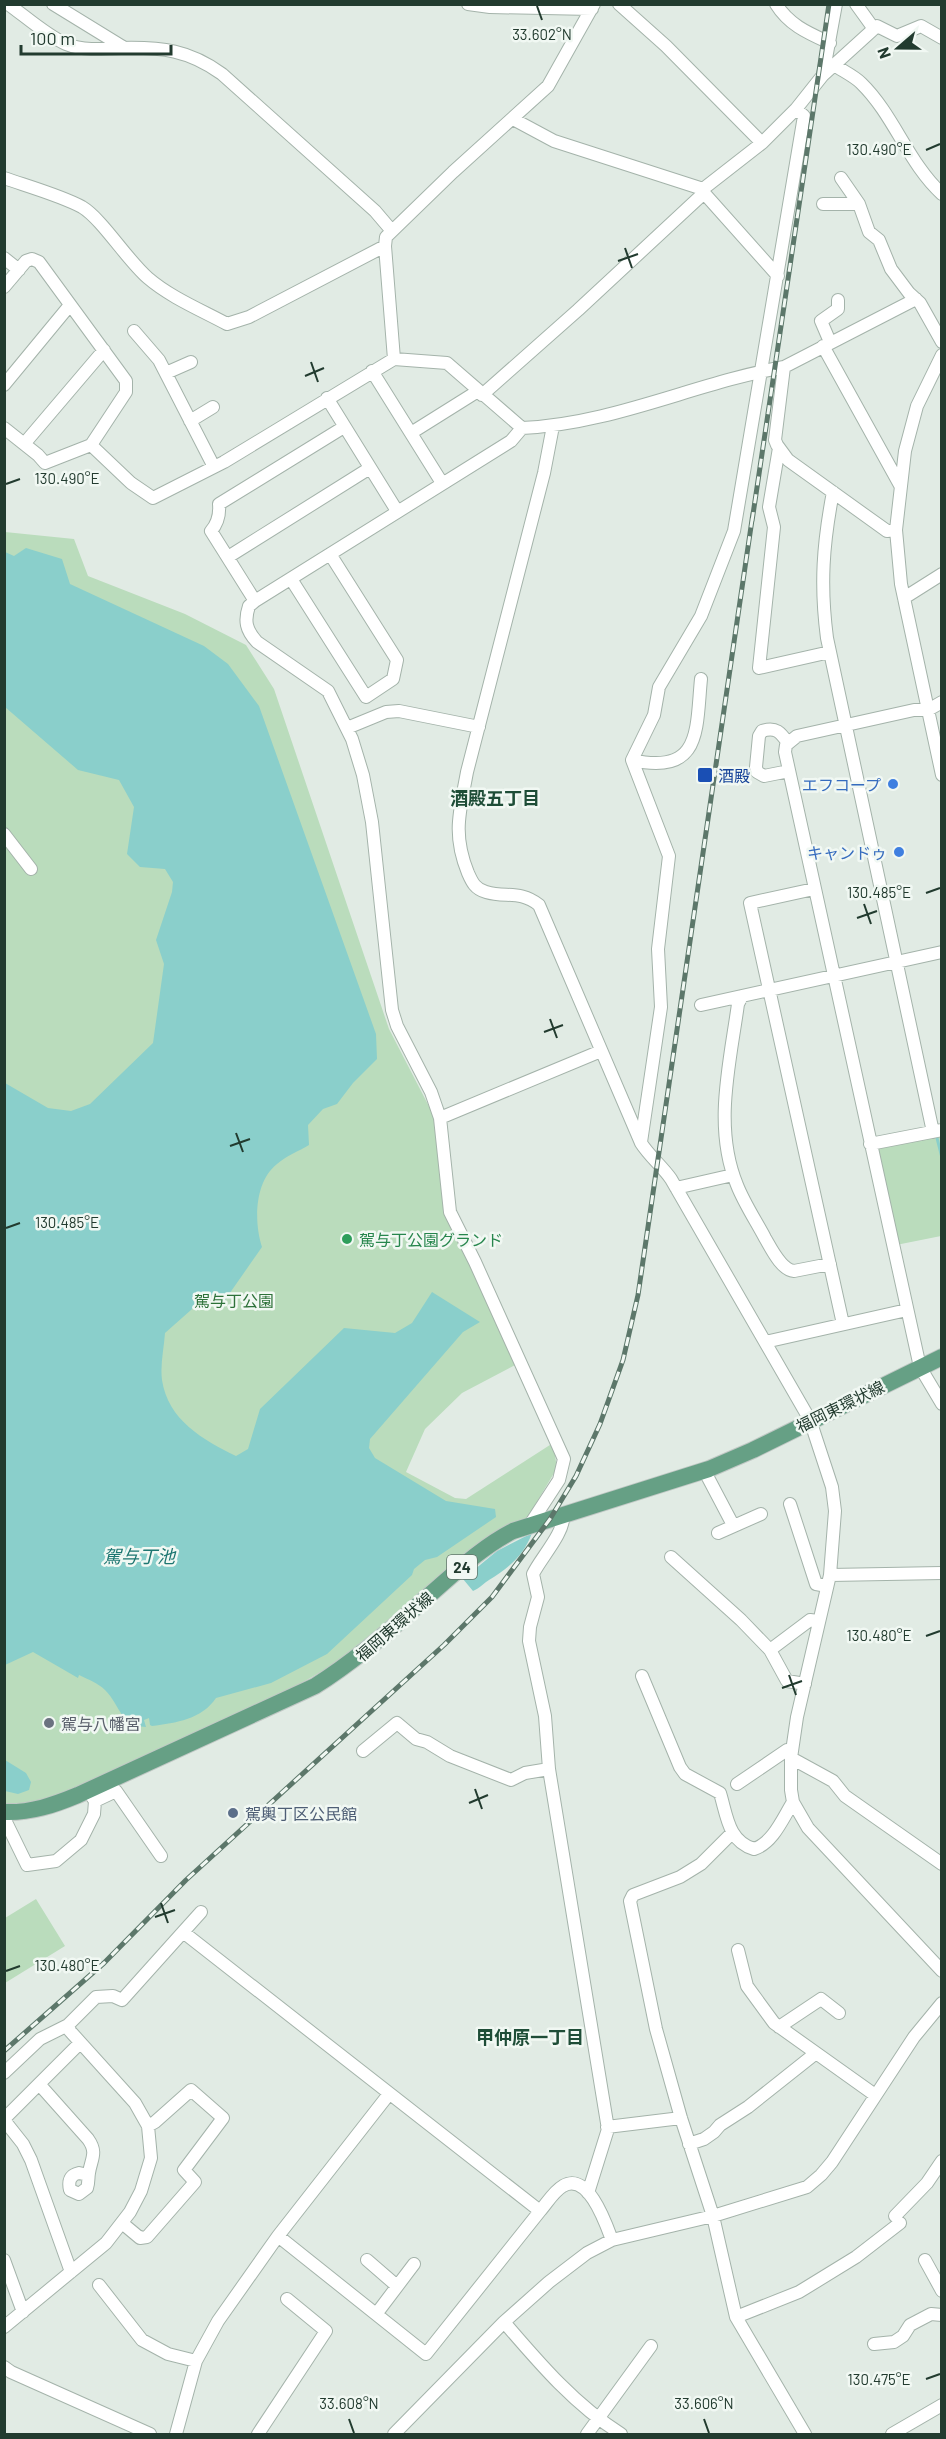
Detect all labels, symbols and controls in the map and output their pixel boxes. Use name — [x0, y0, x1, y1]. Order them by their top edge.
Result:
scale bar — [21, 18, 171, 56]
north arrow — [868, 18, 928, 78]
text: 33.602°N — [512, 25, 572, 43]
text: 100 m — [30, 27, 75, 49]
text: N — [873, 45, 894, 62]
text: 130.490°E — [847, 140, 911, 158]
text: 130.490°E — [35, 469, 99, 487]
marker: 酒殿 — [696, 766, 714, 784]
place label: 酒殿 — [718, 766, 750, 785]
place label: エフコープ — [802, 775, 881, 794]
marker: エフコープ — [886, 777, 900, 791]
district label: 酒殿五丁目 — [450, 787, 540, 809]
place label: キャンドゥ — [807, 843, 887, 862]
marker: キャンドゥ — [892, 845, 906, 859]
text: 130.485°E — [847, 883, 911, 901]
text: 130.485°E — [35, 1213, 99, 1231]
place label: 駕与丁公園グランド — [359, 1230, 503, 1249]
marker: 駕与丁公園グランド — [340, 1232, 354, 1246]
park label: 駕与丁公園 — [194, 1291, 274, 1310]
street label: 福岡東環状線 — [793, 1376, 887, 1436]
water label: 駕与丁池 — [103, 1545, 177, 1567]
road number: 24 — [447, 1555, 477, 1579]
street label: 福岡東環状線 — [352, 1587, 436, 1665]
text: 130.480°E — [847, 1626, 911, 1644]
place label: 駕与八幡宮 — [61, 1714, 141, 1733]
marker: 駕与八幡宮 — [42, 1716, 56, 1730]
place label: 駕輿丁区公民館 — [245, 1804, 357, 1823]
marker: 駕輿丁区公民館 — [226, 1806, 240, 1820]
text: 130.480°E — [35, 1956, 99, 1974]
district label: 甲仲原一丁目 — [476, 2026, 584, 2048]
text: 130.475°E — [847, 2370, 911, 2388]
text: 33.608°N — [319, 2394, 379, 2412]
text: 33.606°N — [674, 2394, 734, 2412]

